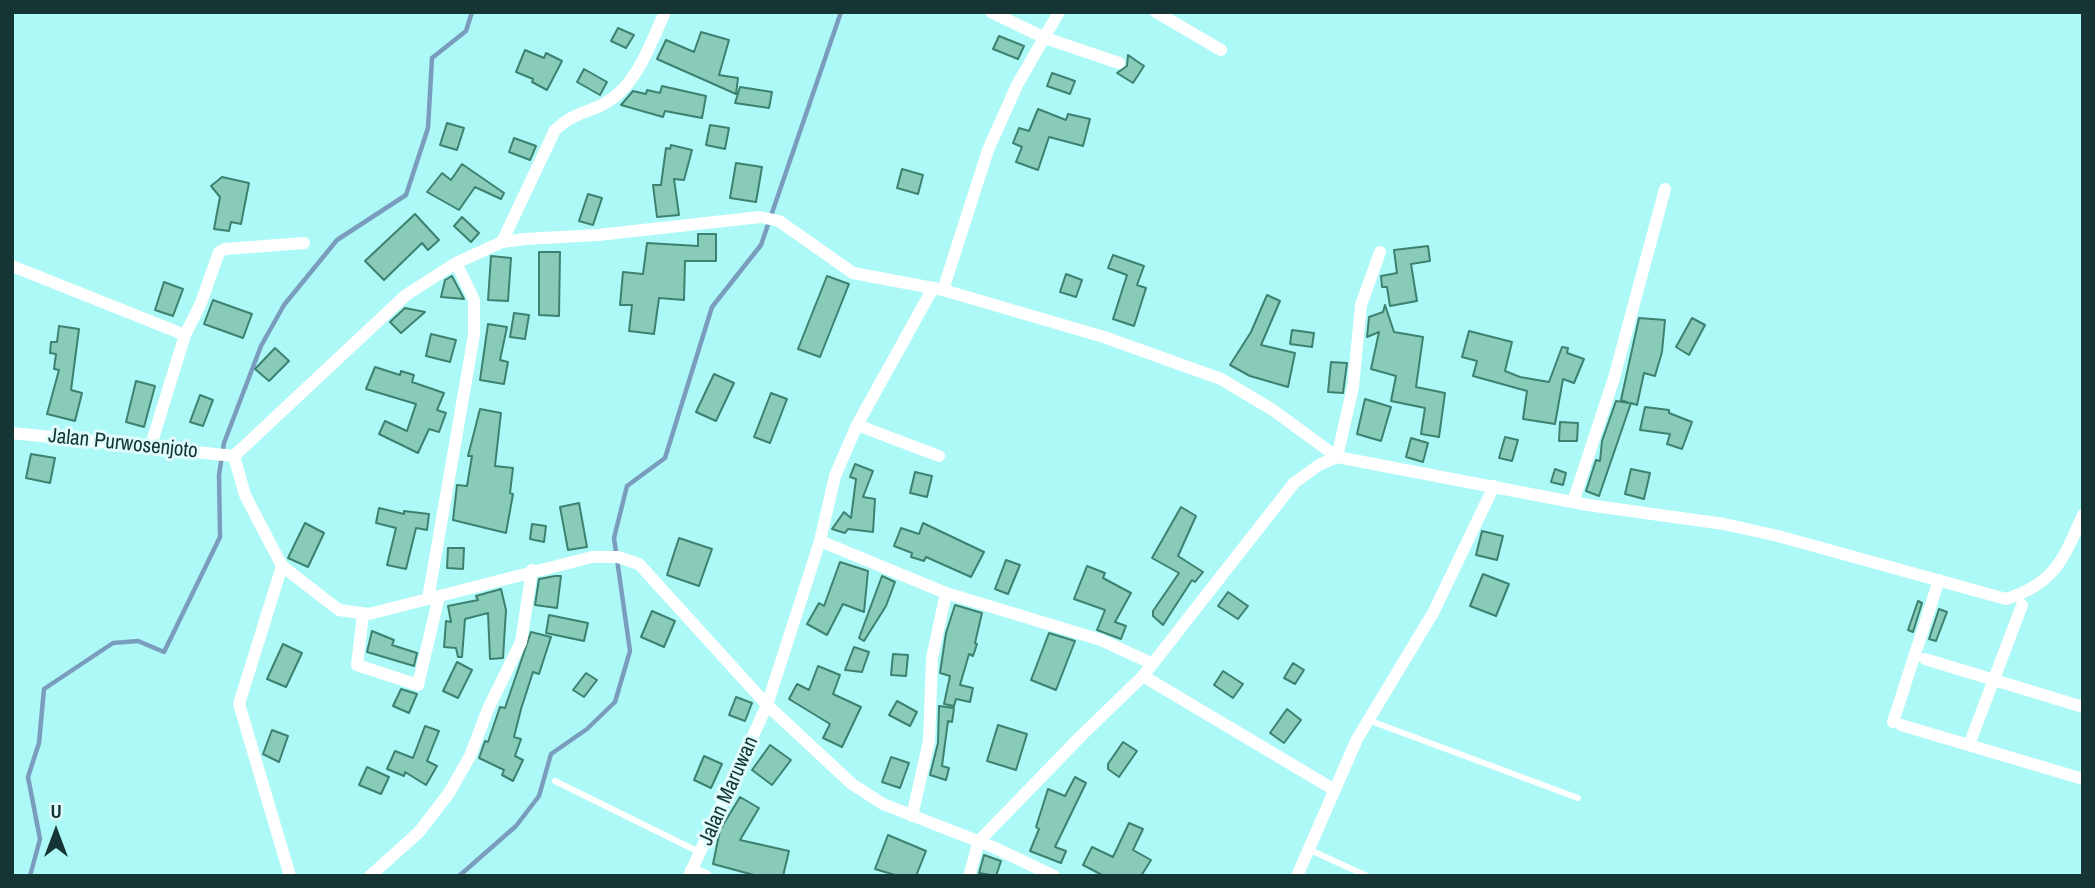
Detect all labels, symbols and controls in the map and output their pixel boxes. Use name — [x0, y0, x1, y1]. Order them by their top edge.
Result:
street label: Jalan Purwosenjoto — [47, 424, 199, 464]
street label: Jalan Maruwan — [694, 733, 764, 849]
north arrow — [21, 797, 91, 867]
text: U — [50, 798, 62, 824]

